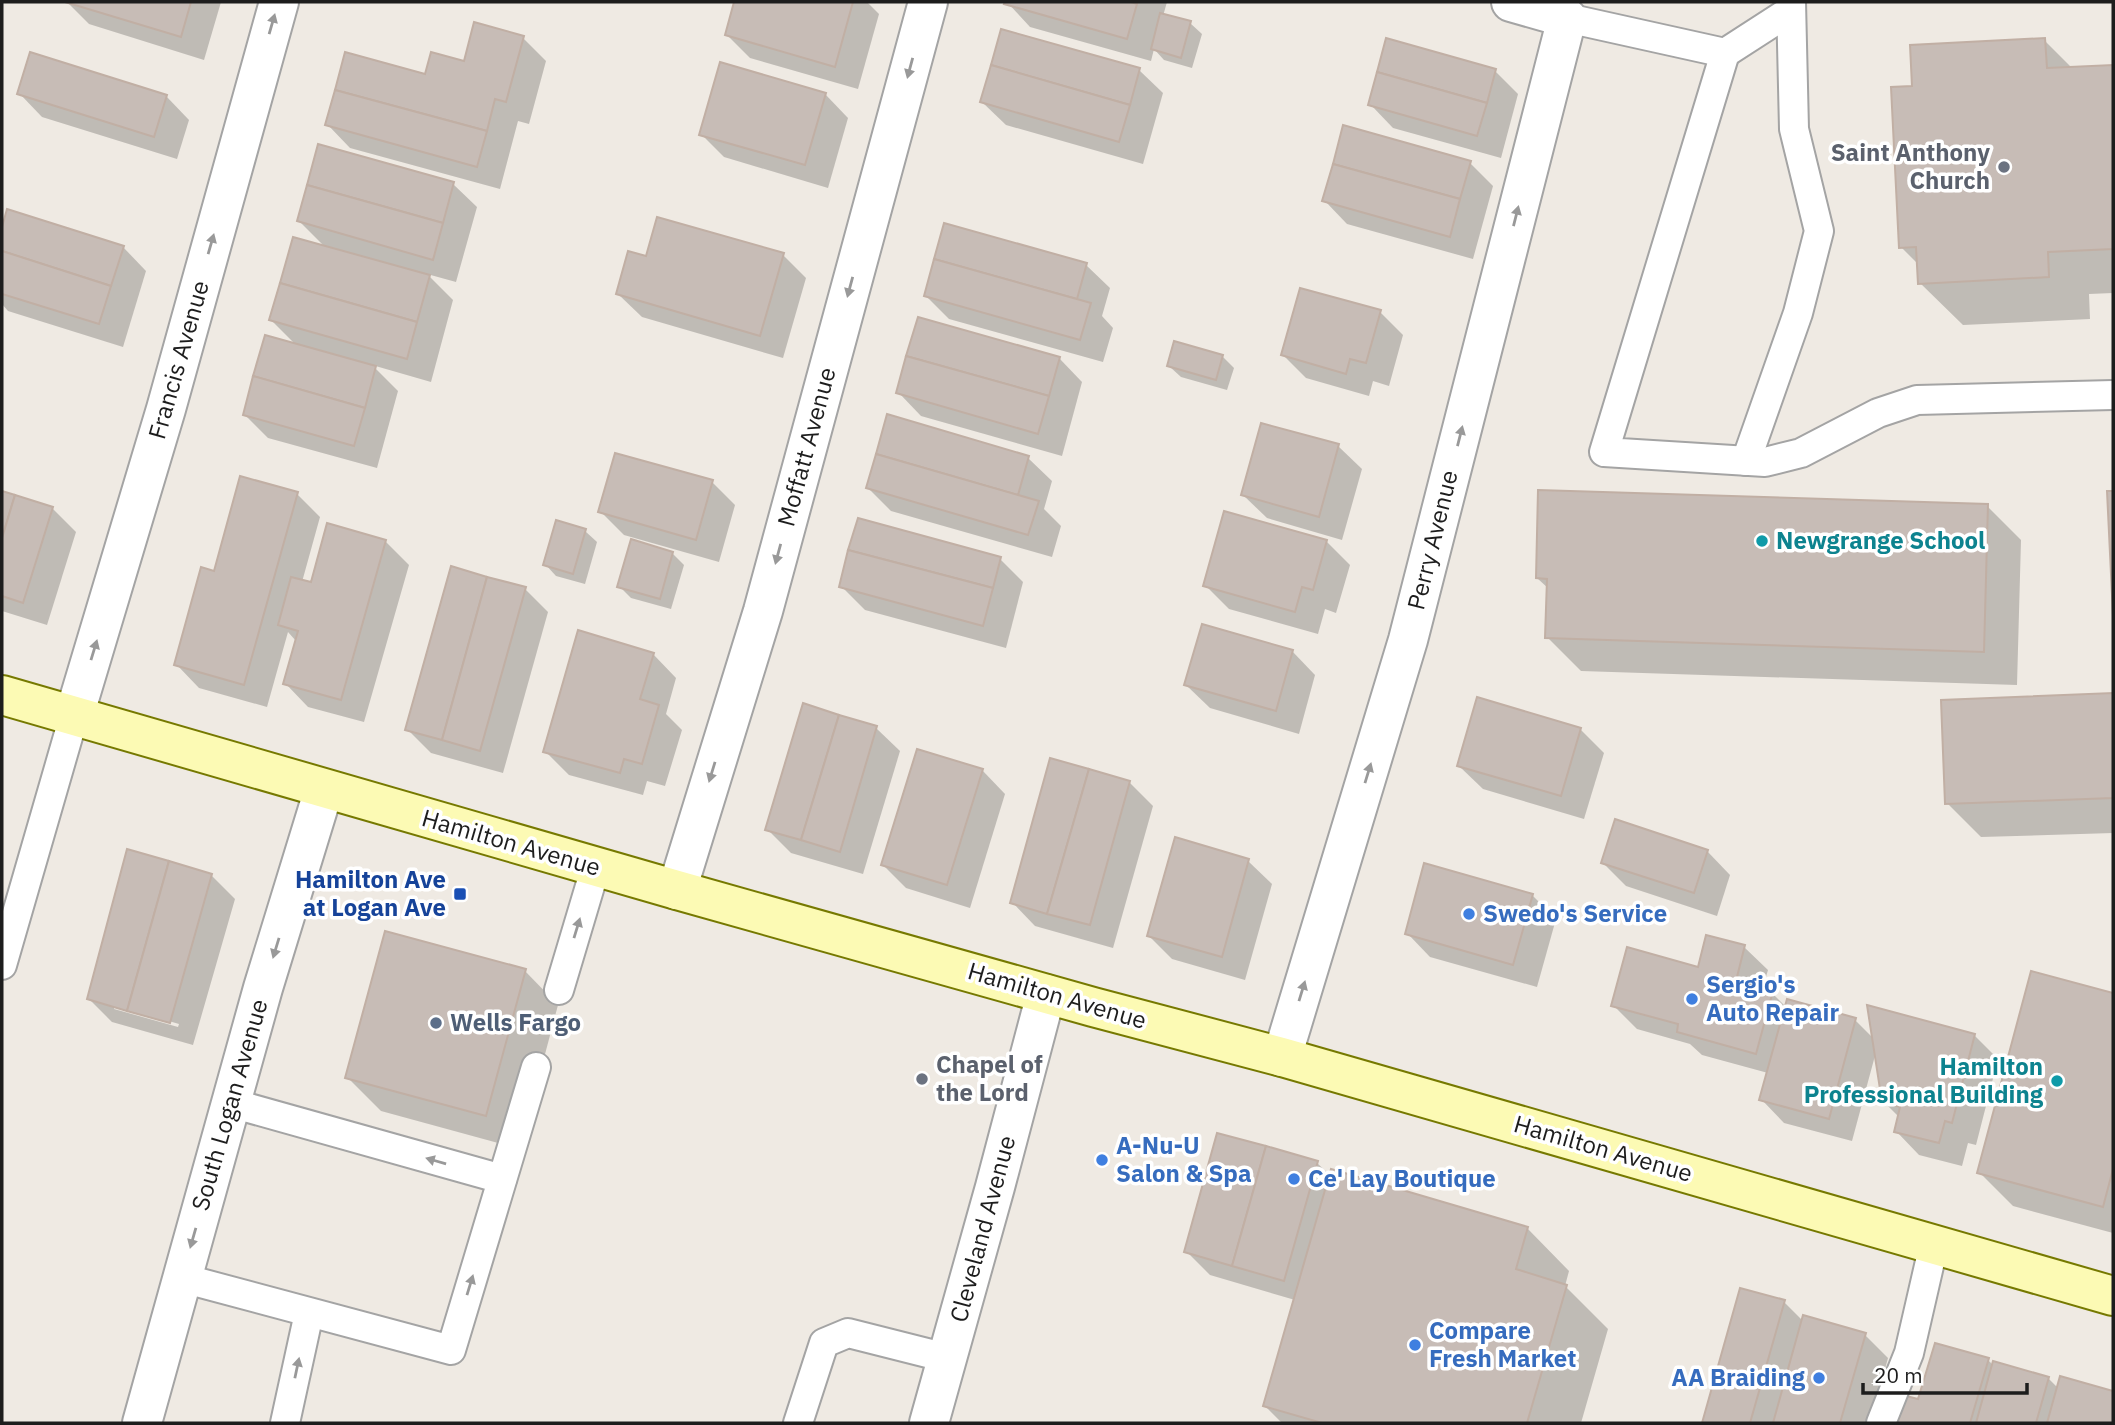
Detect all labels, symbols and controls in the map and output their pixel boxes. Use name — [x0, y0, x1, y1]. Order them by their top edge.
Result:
one-way arrow — [268, 14, 278, 35]
one-way arrow — [905, 57, 915, 78]
place label: Saint Anthony Church — [1831, 136, 1990, 196]
marker: Saint Anthony Church — [1996, 159, 2012, 175]
one-way arrow — [1511, 204, 1522, 226]
one-way arrow — [207, 233, 217, 254]
street label: Francis Avenue — [140, 277, 216, 443]
one-way arrow — [845, 277, 855, 298]
street label: Moffatt Avenue — [769, 364, 843, 530]
one-way arrow — [1455, 425, 1466, 447]
street label: Perry Avenue — [1399, 467, 1465, 613]
place label: Newgrange School — [1776, 524, 1985, 556]
marker: Newgrange School — [1754, 533, 1770, 549]
one-way arrow — [772, 543, 783, 565]
one-way arrow — [89, 640, 99, 661]
one-way arrow — [707, 761, 717, 782]
one-way arrow — [1363, 763, 1373, 784]
street label: Hamilton Avenue — [418, 801, 604, 883]
place label: Hamilton Ave at Logan Ave — [295, 863, 446, 923]
marker: Hamilton Ave at Logan Ave — [452, 886, 468, 902]
place label: Swedo's Service — [1483, 897, 1667, 929]
marker: Swedo's Service — [1461, 906, 1477, 922]
one-way arrow — [573, 918, 583, 939]
one-way arrow — [270, 938, 280, 959]
street label: Hamilton Avenue — [964, 954, 1150, 1036]
place label: Sergio's Auto Repair — [1706, 968, 1839, 1028]
one-way arrow — [1297, 981, 1308, 1002]
marker: Sergio's Auto Repair — [1684, 991, 1700, 1007]
street label: South Logan Avenue — [184, 995, 275, 1214]
place label: Wells Fargo — [450, 1006, 581, 1038]
marker: Wells Fargo — [428, 1015, 444, 1031]
place label: Chapel of the Lord — [936, 1048, 1043, 1108]
place label: Hamilton Professional Building — [1804, 1050, 2044, 1110]
marker: Chapel of the Lord — [914, 1071, 930, 1087]
marker: Hamilton Professional Building — [2049, 1073, 2065, 1089]
street label: Hamilton Avenue — [1510, 1107, 1696, 1189]
place label: A-Nu-U Salon & Spa — [1116, 1129, 1252, 1189]
street label: Cleveland Avenue — [942, 1132, 1022, 1326]
marker: A-Nu-U Salon & Spa — [1094, 1152, 1110, 1168]
one-way arrow — [425, 1155, 446, 1165]
place label: Ce' Lay Boutique — [1308, 1162, 1496, 1194]
marker: Ce' Lay Boutique — [1286, 1171, 1302, 1187]
one-way arrow — [187, 1227, 198, 1249]
one-way arrow — [466, 1274, 476, 1295]
place label: Compare Fresh Market — [1429, 1314, 1576, 1374]
marker: Compare Fresh Market — [1407, 1337, 1423, 1353]
scale bar — [1863, 1352, 2028, 1396]
one-way arrow — [292, 1357, 303, 1379]
place label: AA Braiding — [1671, 1361, 1806, 1393]
text: 20 m — [1874, 1361, 1923, 1389]
marker: AA Braiding — [1811, 1370, 1827, 1386]

